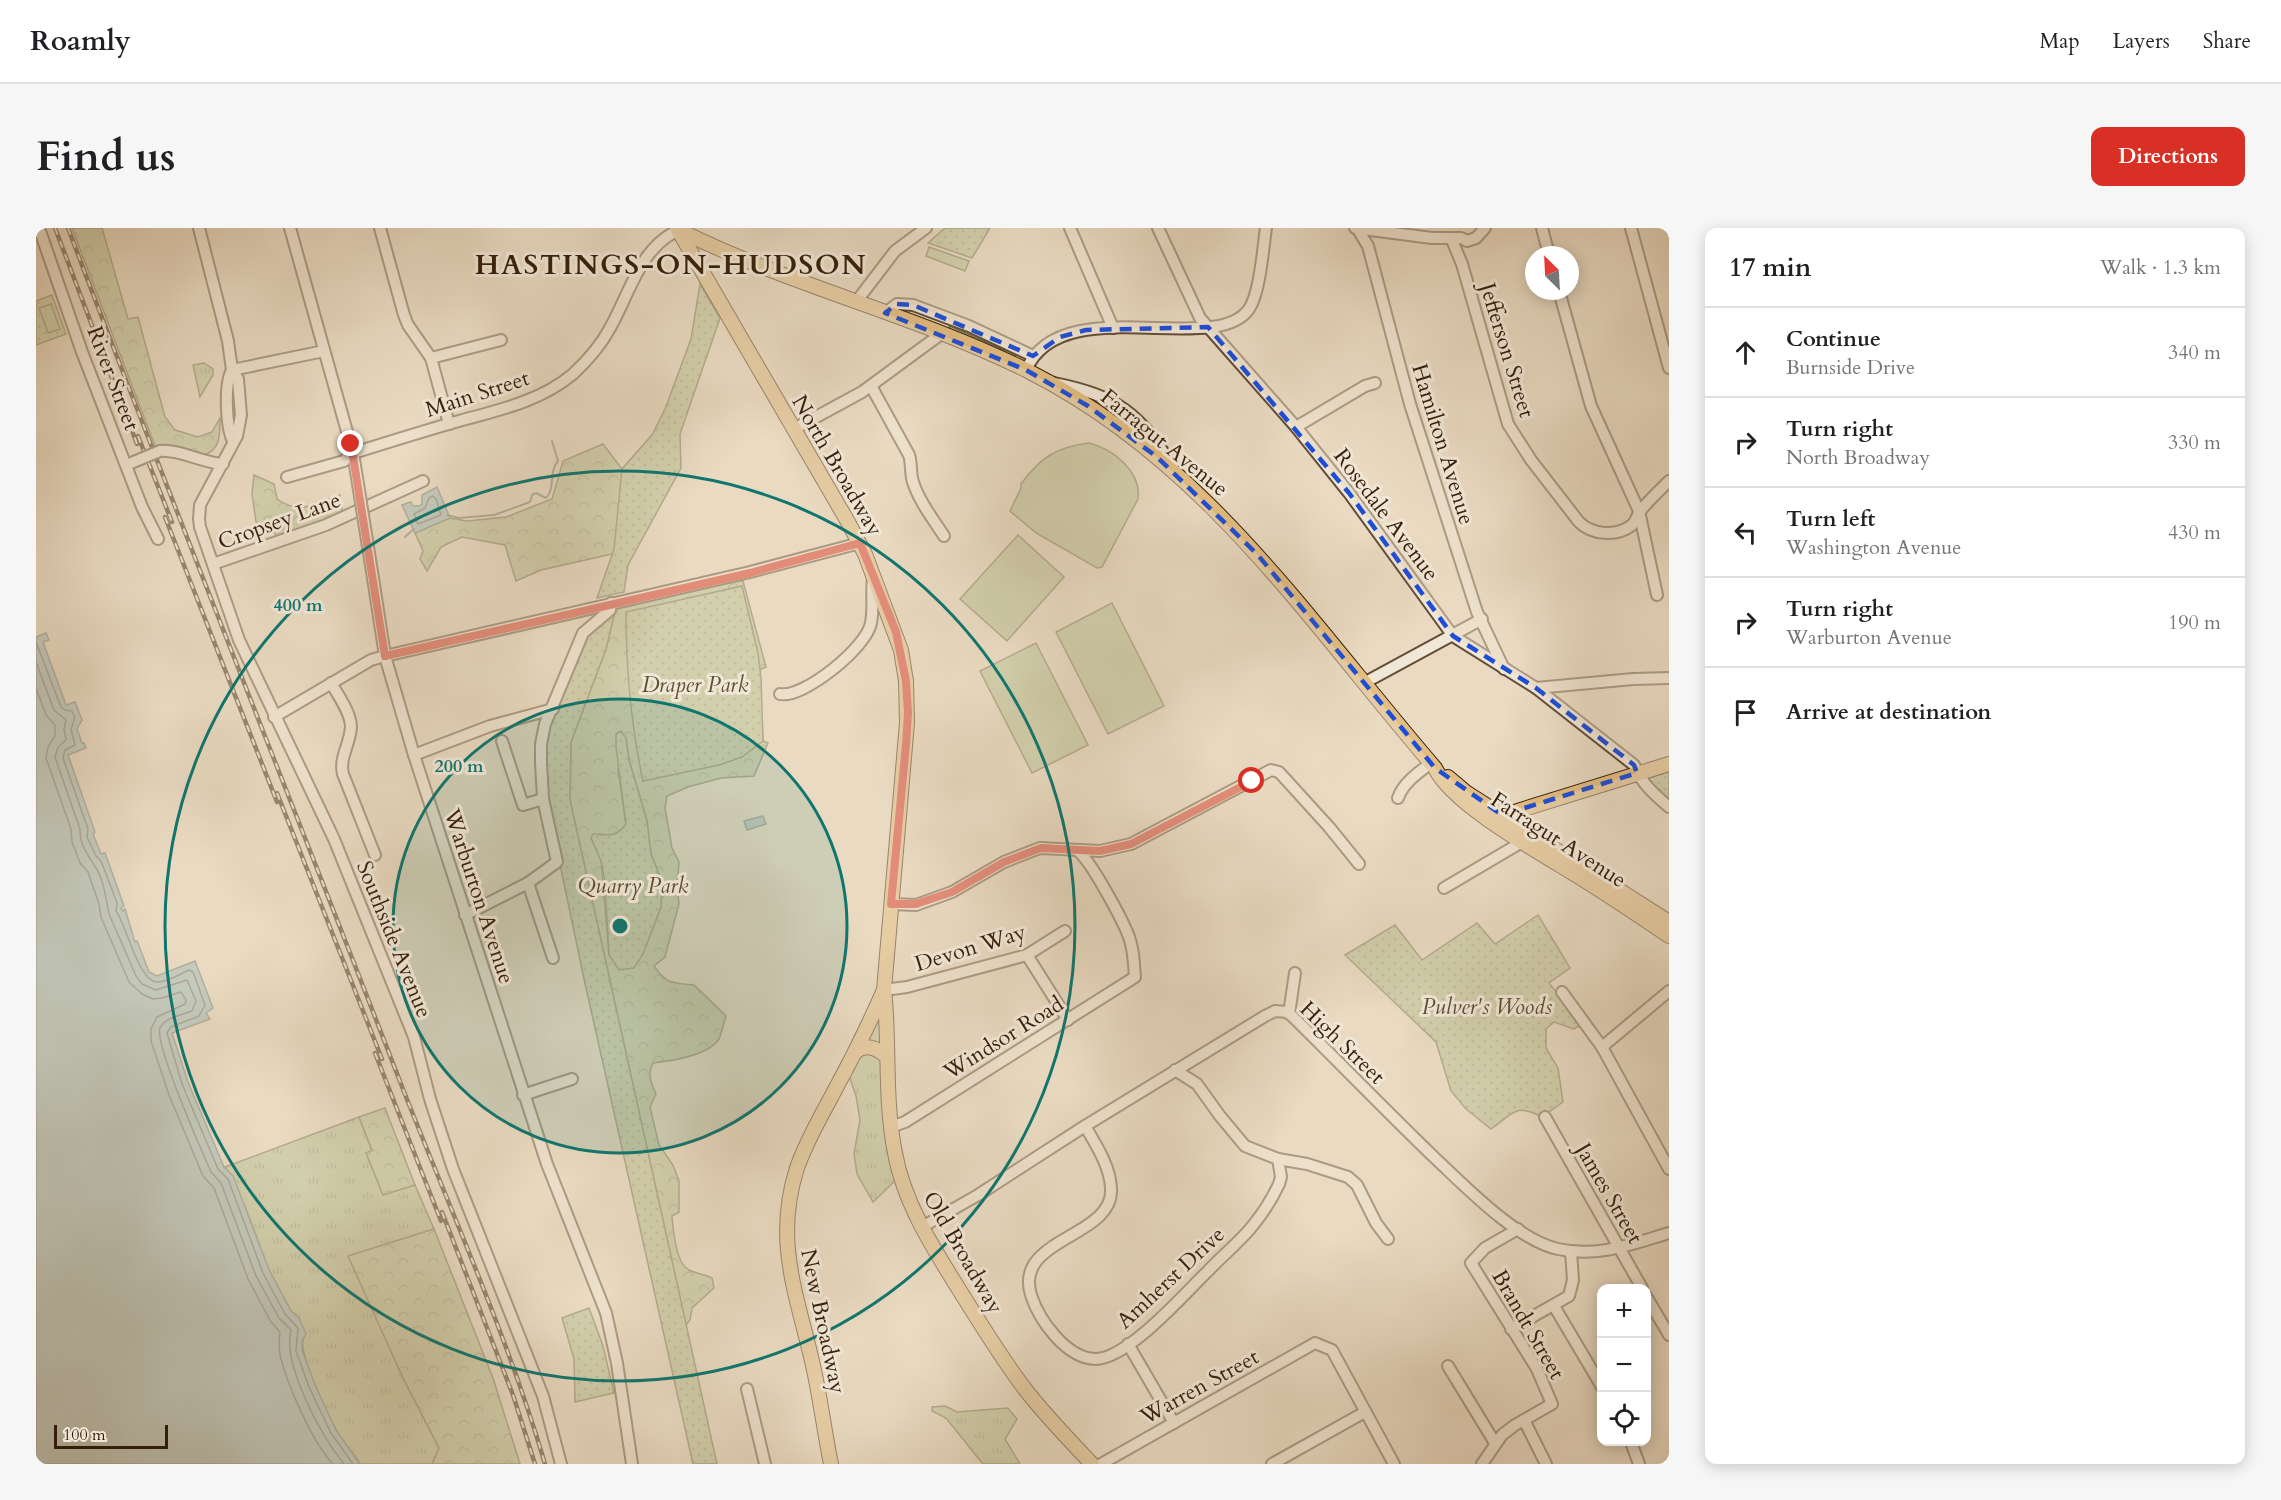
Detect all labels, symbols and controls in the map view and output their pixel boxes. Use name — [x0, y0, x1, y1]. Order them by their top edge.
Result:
text: Roamly — [30, 22, 131, 60]
text: Map — [2040, 27, 2080, 56]
text: Layers — [2113, 27, 2170, 56]
text: Share — [2203, 27, 2251, 56]
button: Directions — [2091, 127, 2245, 186]
text: Find us — [36, 128, 176, 185]
district label: HASTINGS-ON-HUDSON — [475, 246, 867, 284]
north arrow — [1525, 246, 1579, 300]
text: 17 min — [1729, 250, 1812, 285]
text: Walk · 1.3 km — [2100, 254, 2221, 281]
street label: Jefferson Street — [1471, 276, 1542, 421]
street label: River Street — [79, 322, 147, 435]
text: Continue — [1786, 324, 1881, 354]
icon: ahead — [1729, 336, 1762, 369]
text: 340 m — [2168, 339, 2221, 366]
text: Burnside Drive — [1786, 354, 1915, 381]
street label: Hamilton Avenue — [1404, 360, 1482, 528]
street label: Main Street — [421, 363, 533, 425]
street label: Farragut Avenue — [1094, 382, 1235, 504]
street label: North Broadway — [785, 389, 890, 542]
text: Turn right — [1786, 414, 1893, 444]
icon: right — [1729, 426, 1762, 459]
text: 330 m — [2168, 429, 2221, 456]
route end — [337, 430, 363, 456]
street label: Rosedale Avenue — [1327, 442, 1446, 587]
text: North Broadway — [1786, 444, 1930, 471]
street label: Cropsey Lane — [214, 485, 345, 557]
text: Turn left — [1786, 504, 1875, 534]
icon: left — [1729, 516, 1762, 549]
text: 430 m — [2168, 519, 2221, 546]
text: Washington Avenue — [1786, 534, 1961, 561]
text: 400 m — [273, 593, 323, 618]
text: Turn right — [1786, 594, 1893, 624]
icon: right — [1729, 606, 1762, 639]
text: 190 m — [2168, 609, 2221, 636]
text: Warburton Avenue — [1786, 624, 1952, 651]
park label: Draper Park — [642, 670, 748, 700]
icon: arrive — [1729, 696, 1762, 729]
text: Arrive at destination — [1786, 697, 1991, 727]
text: 200 m — [434, 754, 484, 779]
route start — [1238, 767, 1264, 793]
street label: Farragut Avenue — [1485, 785, 1632, 895]
street label: Warburton Avenue — [436, 804, 521, 988]
street label: Southside Avenue — [349, 857, 439, 1022]
park label: Quarry Park — [578, 871, 689, 901]
centre of rings — [610, 916, 630, 936]
street label: Devon Way — [911, 917, 1030, 979]
street label: Windsor Road — [937, 989, 1069, 1087]
park label: Pulver's Woods — [1422, 992, 1553, 1022]
street label: High Street — [1293, 994, 1392, 1091]
street label: James Street — [1567, 1135, 1650, 1249]
street label: Old Broadway — [916, 1186, 1011, 1320]
street label: Amherst Drive — [1110, 1220, 1231, 1336]
street label: New Broadway — [793, 1246, 853, 1397]
street label: Brandt Street — [1485, 1264, 1572, 1385]
map controls — [1597, 1284, 1651, 1446]
button: + — [1597, 1284, 1651, 1338]
button: − — [1597, 1338, 1651, 1392]
street label: Warren Street — [1134, 1342, 1264, 1432]
button: locate — [1597, 1392, 1651, 1446]
scale bar — [54, 1422, 168, 1450]
text: 100 m — [63, 1424, 105, 1446]

